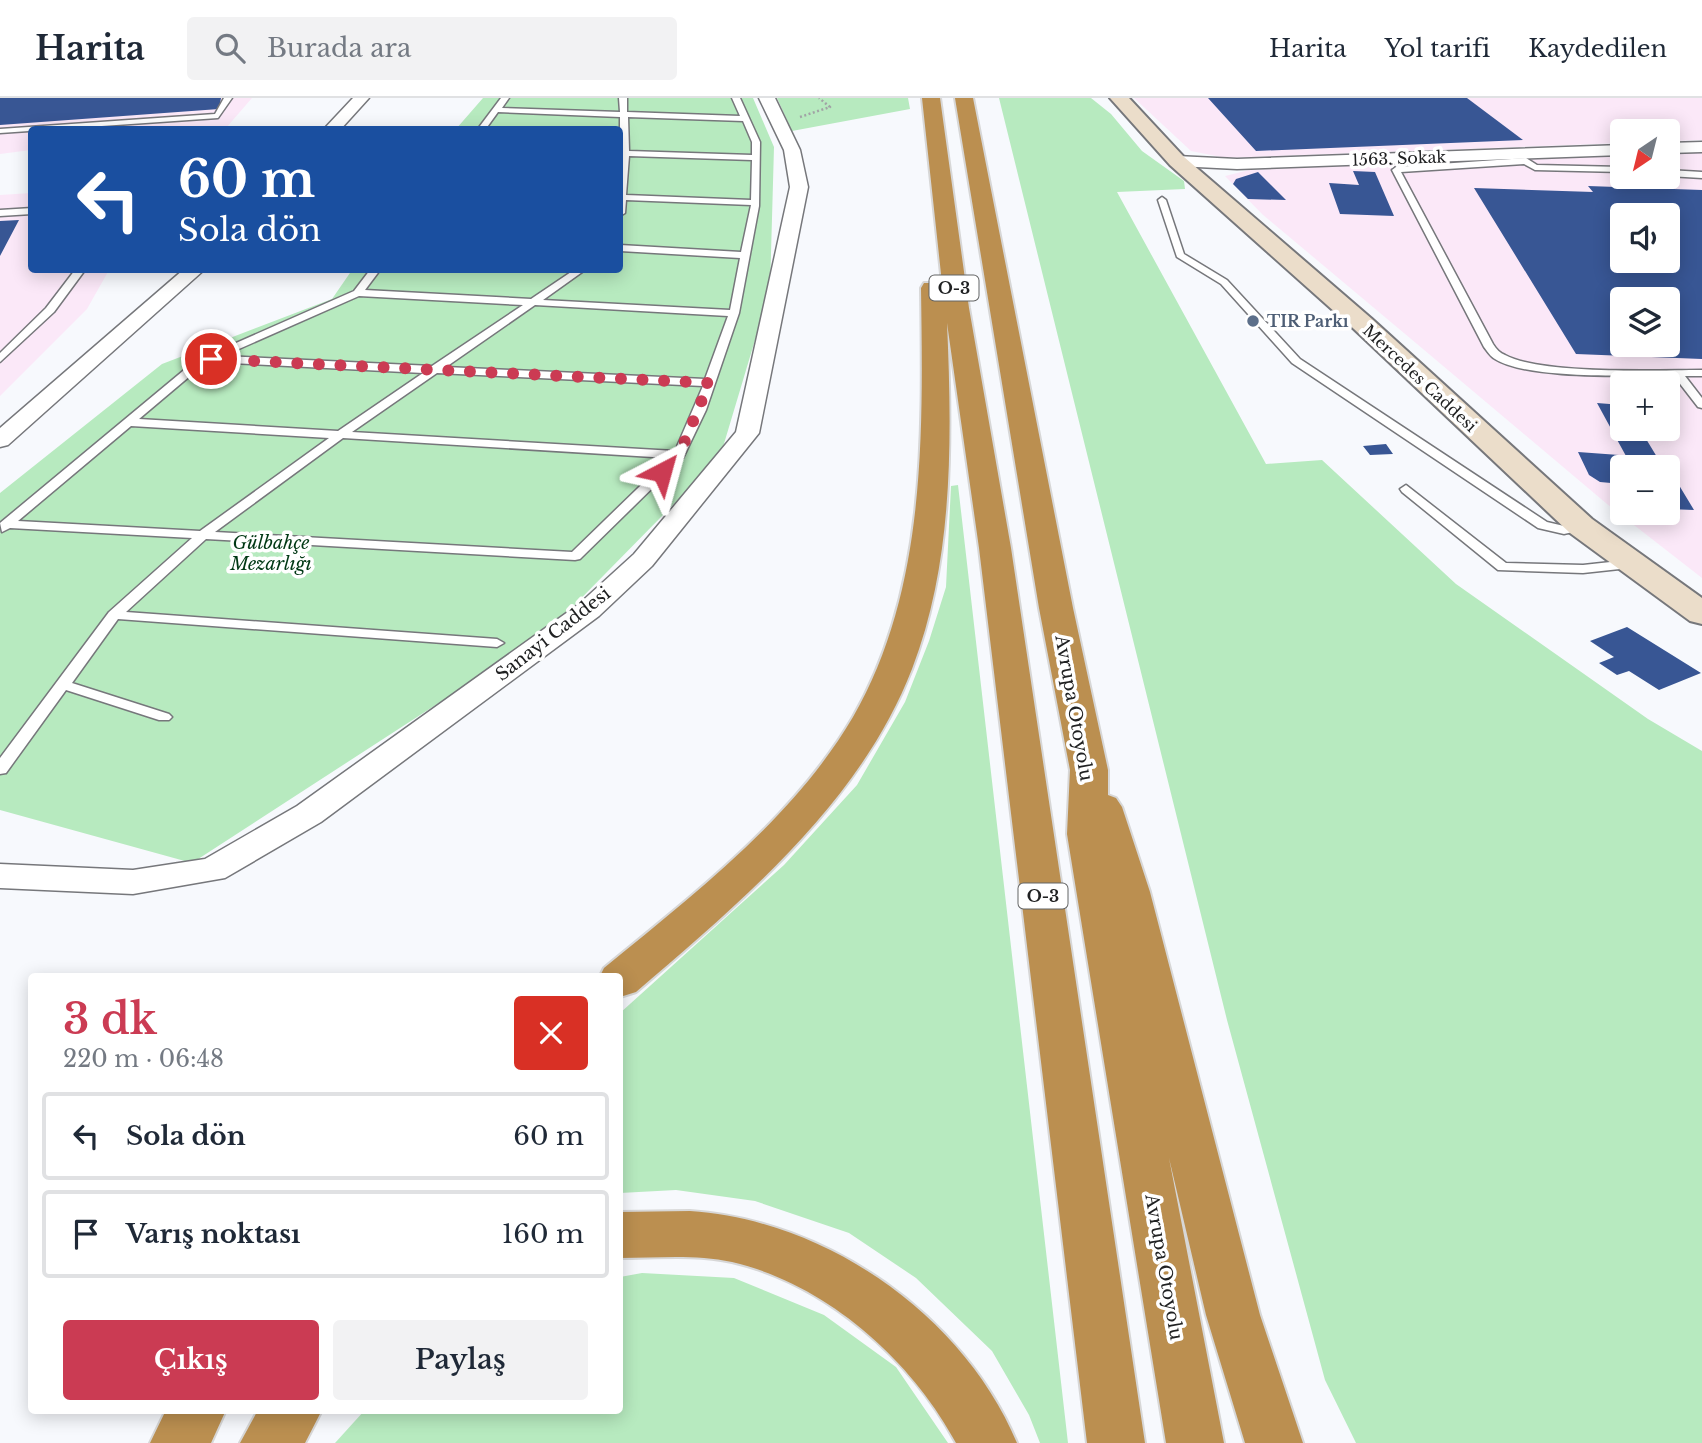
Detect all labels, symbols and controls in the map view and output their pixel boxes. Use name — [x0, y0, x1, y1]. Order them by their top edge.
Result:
search box — [187, 17, 677, 80]
text: Harita — [35, 28, 145, 69]
icon: search — [211, 29, 249, 67]
text: Burada ara — [267, 32, 411, 64]
text: Harita — [1269, 34, 1347, 63]
text: Yol tarifi — [1385, 34, 1490, 63]
text: Kaydedilen — [1528, 34, 1667, 63]
north arrow — [1610, 119, 1680, 189]
map controls — [1610, 119, 1680, 525]
street label: 1563. Sokak — [1351, 146, 1447, 170]
text: 60 m — [178, 149, 315, 210]
icon: left — [63, 154, 154, 245]
button: sound — [1610, 203, 1680, 273]
text: Sola dön — [178, 210, 321, 250]
road number: O-3 — [930, 276, 978, 300]
button: layers — [1610, 287, 1680, 357]
place label: TIR Parkı — [1267, 311, 1349, 331]
marker: TIR Parkı — [1245, 313, 1261, 329]
street label: Mercedes Caddesi — [1359, 320, 1481, 436]
pin — [181, 329, 241, 389]
icon: arrive — [192, 340, 230, 378]
button: + — [1610, 371, 1680, 441]
position arrow — [625, 435, 699, 509]
button: − — [1610, 455, 1680, 525]
park label: Gülbahçe Mezarlığı — [229, 532, 312, 575]
street label: Sanayi Caddesi — [491, 582, 615, 686]
street label: Avrupa Otoyolu — [1050, 632, 1098, 783]
road number: O-3 — [1018, 884, 1068, 908]
text: 3 dk — [63, 993, 157, 1045]
button: close — [514, 996, 588, 1070]
text: 220 m · 06:48 — [63, 1045, 224, 1073]
icon: left — [67, 1117, 105, 1155]
text: Sola dön — [126, 1120, 246, 1152]
text: 60 m — [513, 1120, 584, 1152]
street label: Avrupa Otoyolu — [1140, 1191, 1188, 1342]
icon: arrive — [67, 1215, 105, 1253]
text: Varış noktası — [126, 1218, 301, 1250]
text: 160 m — [502, 1218, 584, 1250]
button: Çıkış — [63, 1320, 319, 1400]
button: Paylaş — [333, 1320, 588, 1400]

